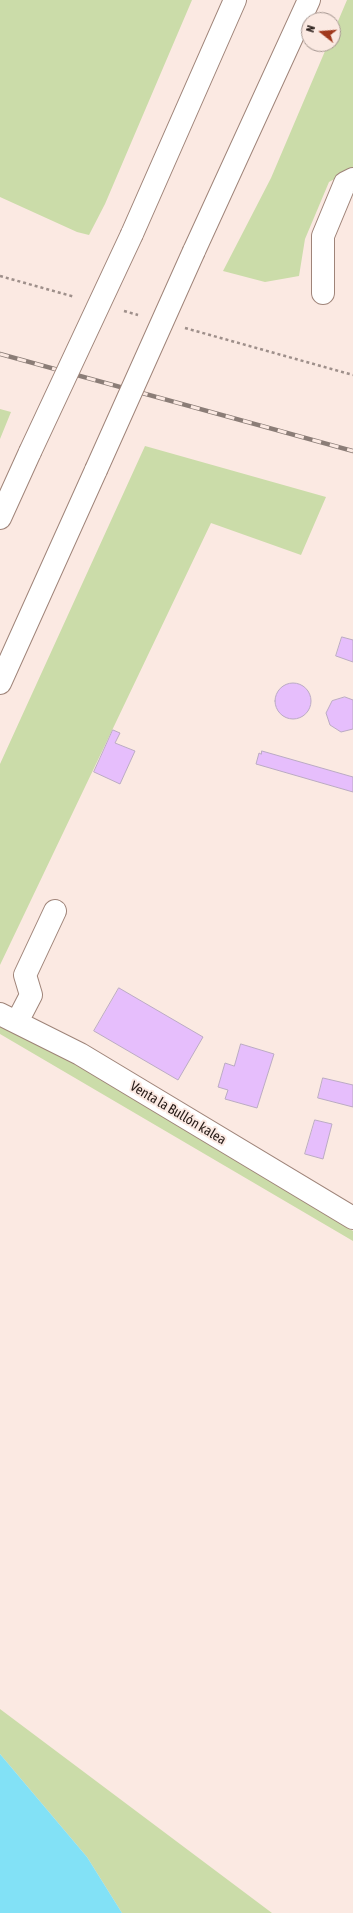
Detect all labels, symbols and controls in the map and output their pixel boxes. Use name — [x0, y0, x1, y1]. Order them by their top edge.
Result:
north arrow — [301, 12, 341, 52]
text: N — [304, 24, 317, 34]
street label: Venta la Bullón kalea — [127, 1078, 229, 1148]

